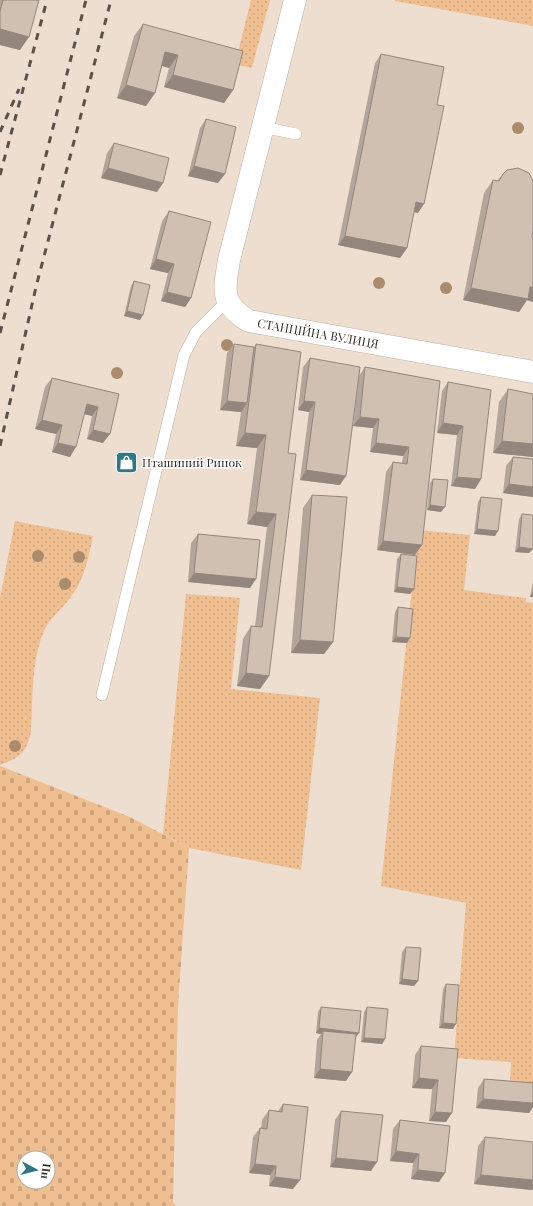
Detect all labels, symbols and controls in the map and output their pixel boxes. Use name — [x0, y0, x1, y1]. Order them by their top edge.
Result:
street label: СТАНЦІЙНА ВУЛИЦЯ — [256, 314, 380, 352]
shop icon: Пташиний Ринок — [113, 450, 139, 476]
place label: Пташиний Ринок — [142, 454, 242, 470]
north arrow — [16, 1150, 56, 1190]
text: Пн — [38, 1163, 55, 1180]

